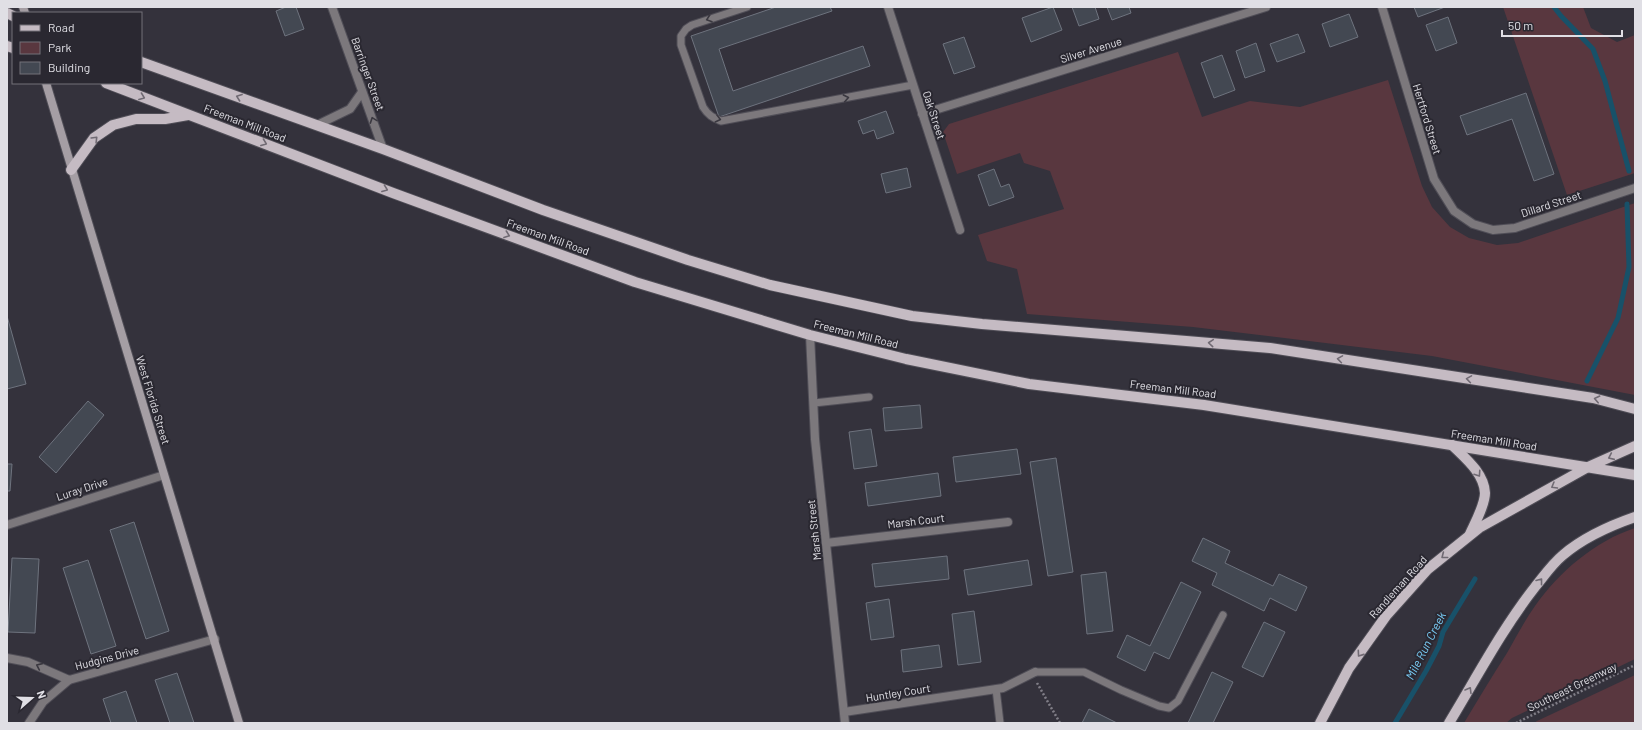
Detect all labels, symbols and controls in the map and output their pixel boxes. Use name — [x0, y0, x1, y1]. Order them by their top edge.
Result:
legend — [12, 12, 142, 84]
scale bar — [1502, 12, 1622, 38]
one-way arrow — [706, 14, 713, 23]
text: 50 m — [1508, 18, 1533, 32]
text: Road — [48, 20, 75, 34]
street label: Silver Avenue — [1058, 34, 1123, 65]
street label: Barringer Street — [349, 35, 388, 112]
text: Park — [48, 40, 72, 54]
text: Building — [48, 60, 90, 74]
street label: Hertford Street — [1411, 82, 1444, 156]
street label: Oak Street — [921, 89, 948, 141]
one-way arrow — [138, 92, 145, 100]
one-way arrow — [236, 94, 243, 102]
one-way arrow — [843, 94, 849, 103]
street label: Freeman Mill Road — [202, 101, 288, 144]
one-way arrow — [715, 114, 722, 122]
one-way arrow — [369, 117, 377, 124]
one-way arrow — [90, 136, 98, 144]
one-way arrow — [260, 139, 267, 147]
one-way arrow — [381, 185, 388, 193]
street label: Dillard Street — [1519, 188, 1583, 219]
street label: Freeman Mill Road — [505, 216, 591, 257]
one-way arrow — [503, 230, 510, 238]
street label: Freeman Mill Road — [812, 317, 900, 350]
one-way arrow — [1208, 338, 1214, 347]
street label: West Florida Street — [134, 354, 173, 446]
one-way arrow — [1337, 355, 1343, 364]
one-way arrow — [1466, 375, 1472, 384]
street label: Freeman Mill Road — [1129, 377, 1217, 400]
one-way arrow — [1594, 396, 1600, 404]
street label: Freeman Mill Road — [1450, 426, 1538, 453]
one-way arrow — [1608, 452, 1615, 460]
one-way arrow — [1473, 469, 1480, 476]
street label: Luray Drive — [54, 474, 109, 503]
one-way arrow — [1551, 482, 1558, 489]
street label: Marsh Street — [804, 499, 823, 561]
street label: Marsh Court — [887, 511, 945, 530]
one-way arrow — [1442, 551, 1449, 558]
street label: Randleman Road — [1366, 553, 1429, 621]
one-way arrow — [1535, 578, 1542, 585]
water label: Mile Run Creek — [1402, 609, 1448, 682]
street label: Hudgins Drive — [73, 643, 140, 672]
one-way arrow — [1357, 649, 1364, 656]
street label: Southeast Greenway — [1525, 659, 1619, 714]
one-way arrow — [35, 663, 42, 671]
north arrow — [12, 678, 52, 718]
street label: Huntley Court — [865, 681, 931, 704]
one-way arrow — [1464, 687, 1472, 694]
text: N — [35, 689, 49, 700]

